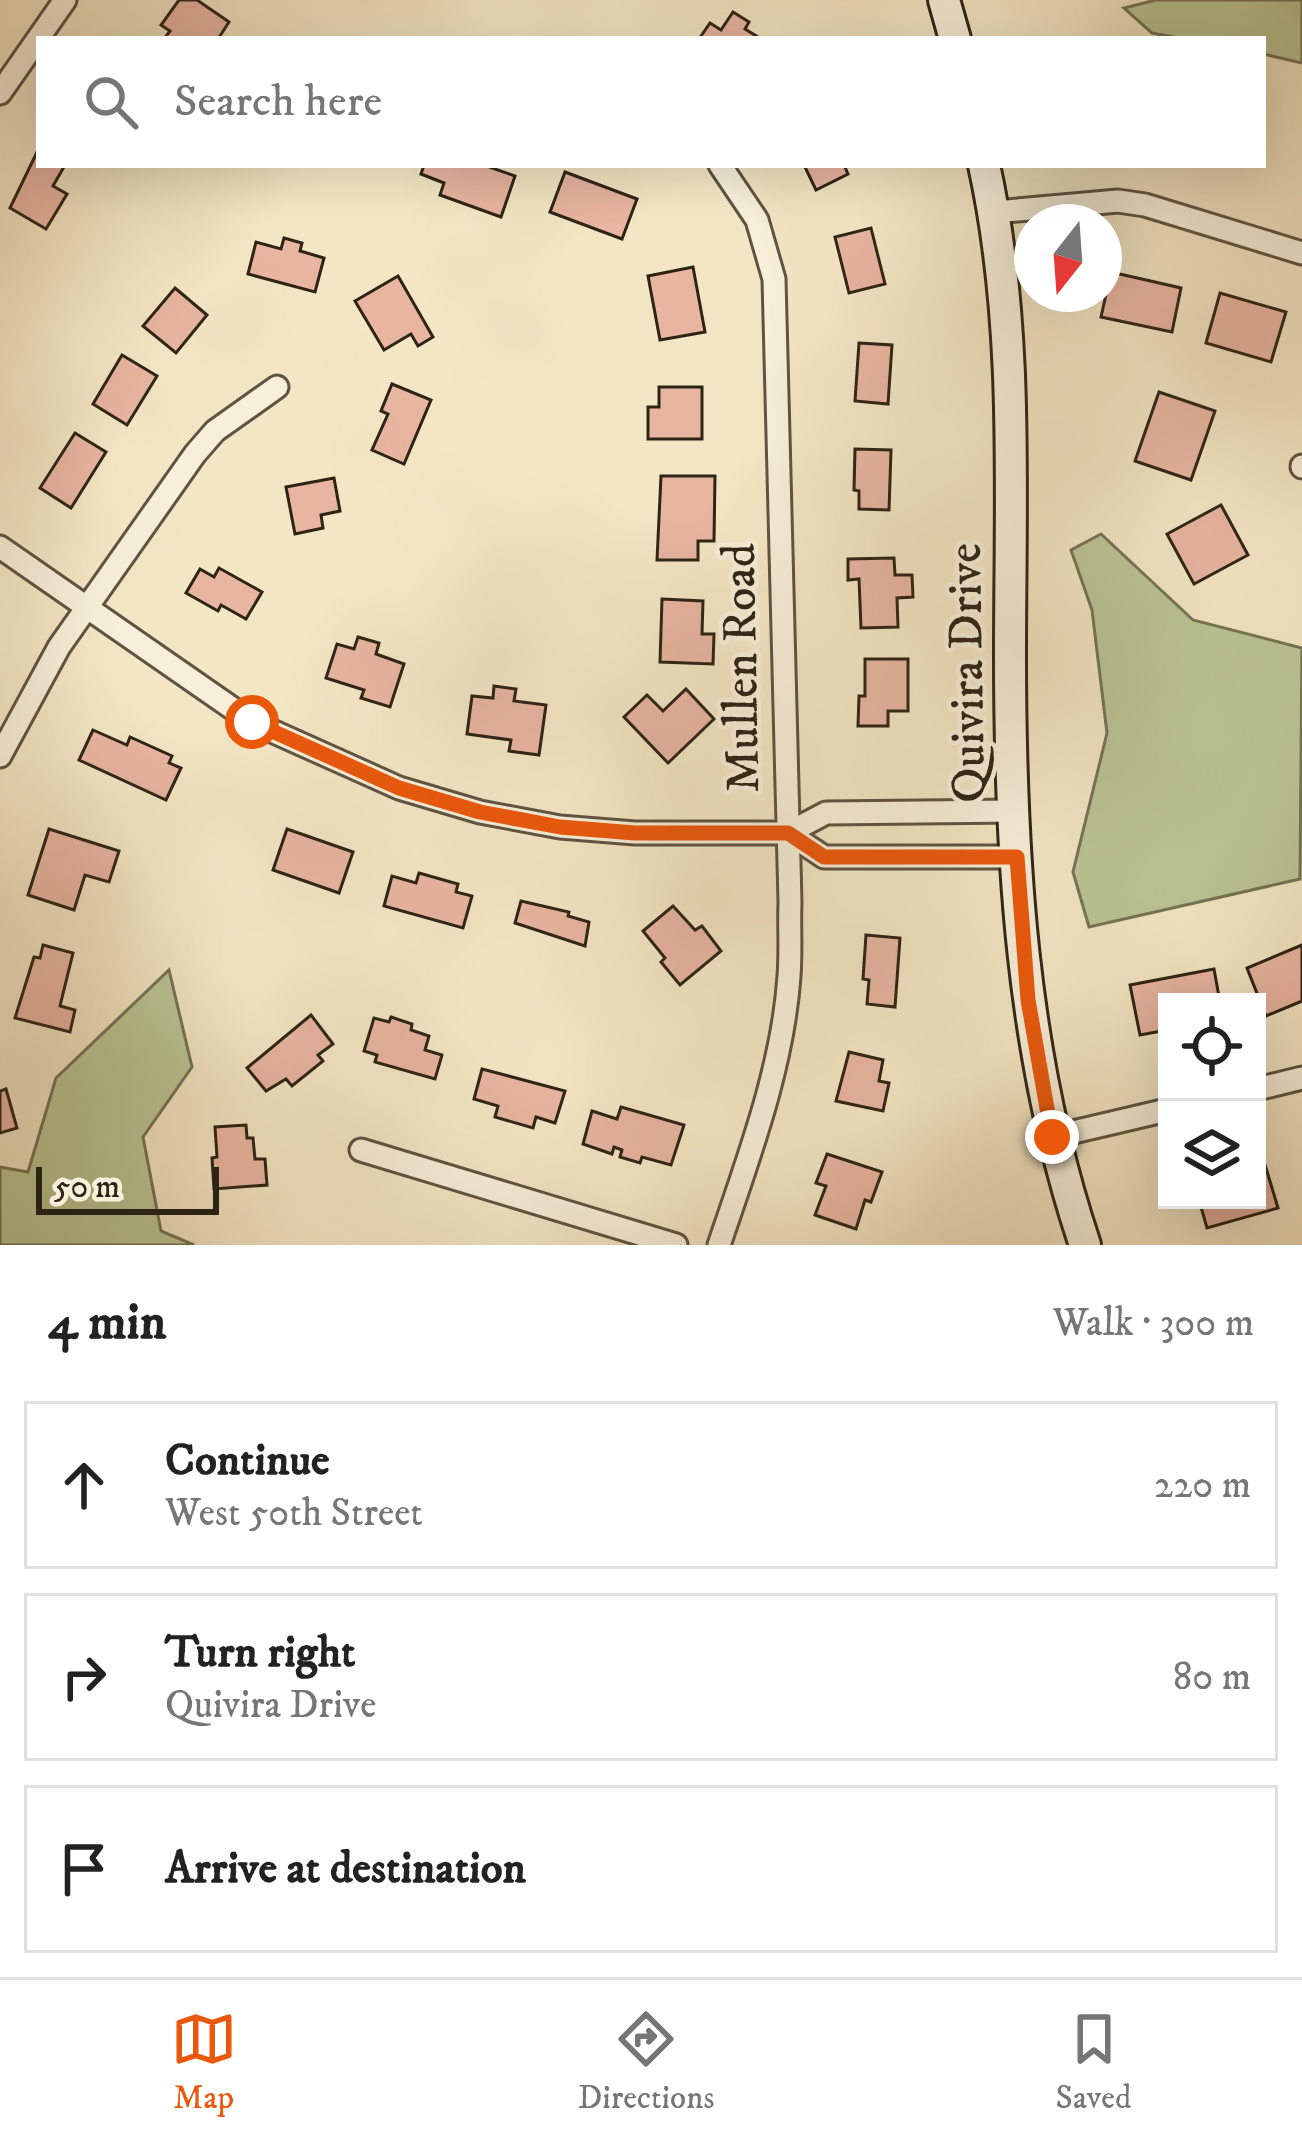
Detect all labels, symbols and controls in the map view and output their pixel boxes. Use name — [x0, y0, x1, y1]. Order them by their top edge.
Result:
search box — [36, 36, 1266, 168]
icon: search — [78, 69, 144, 135]
text: Search here — [174, 74, 382, 130]
north arrow — [1014, 204, 1122, 312]
street label: Quivira Drive — [936, 542, 1000, 804]
street label: Mullen Road — [710, 543, 774, 793]
route start — [225, 695, 279, 749]
map controls — [1158, 993, 1266, 1209]
button: locate — [1158, 993, 1266, 1101]
button: layers — [1158, 1101, 1266, 1209]
route end — [1025, 1110, 1079, 1164]
scale bar — [36, 1161, 219, 1214]
text: 50 m — [54, 1167, 120, 1208]
text: 4 min — [48, 1291, 166, 1355]
text: Walk · 300 m — [1053, 1299, 1254, 1348]
text: Continue — [165, 1433, 330, 1489]
icon: ahead — [51, 1452, 117, 1518]
text: 220 m — [1154, 1461, 1251, 1510]
text: West 50th Street — [165, 1489, 423, 1538]
text: Turn right — [165, 1625, 355, 1681]
icon: right — [51, 1644, 117, 1710]
text: 80 m — [1173, 1653, 1251, 1702]
text: Quivira Drive — [165, 1681, 376, 1730]
icon: arrive — [51, 1836, 117, 1902]
text: Arrive at destination — [165, 1841, 526, 1897]
tab: Map — [171, 2006, 237, 2119]
tab: Directions — [578, 2006, 714, 2119]
tab: Saved — [1056, 2006, 1131, 2119]

